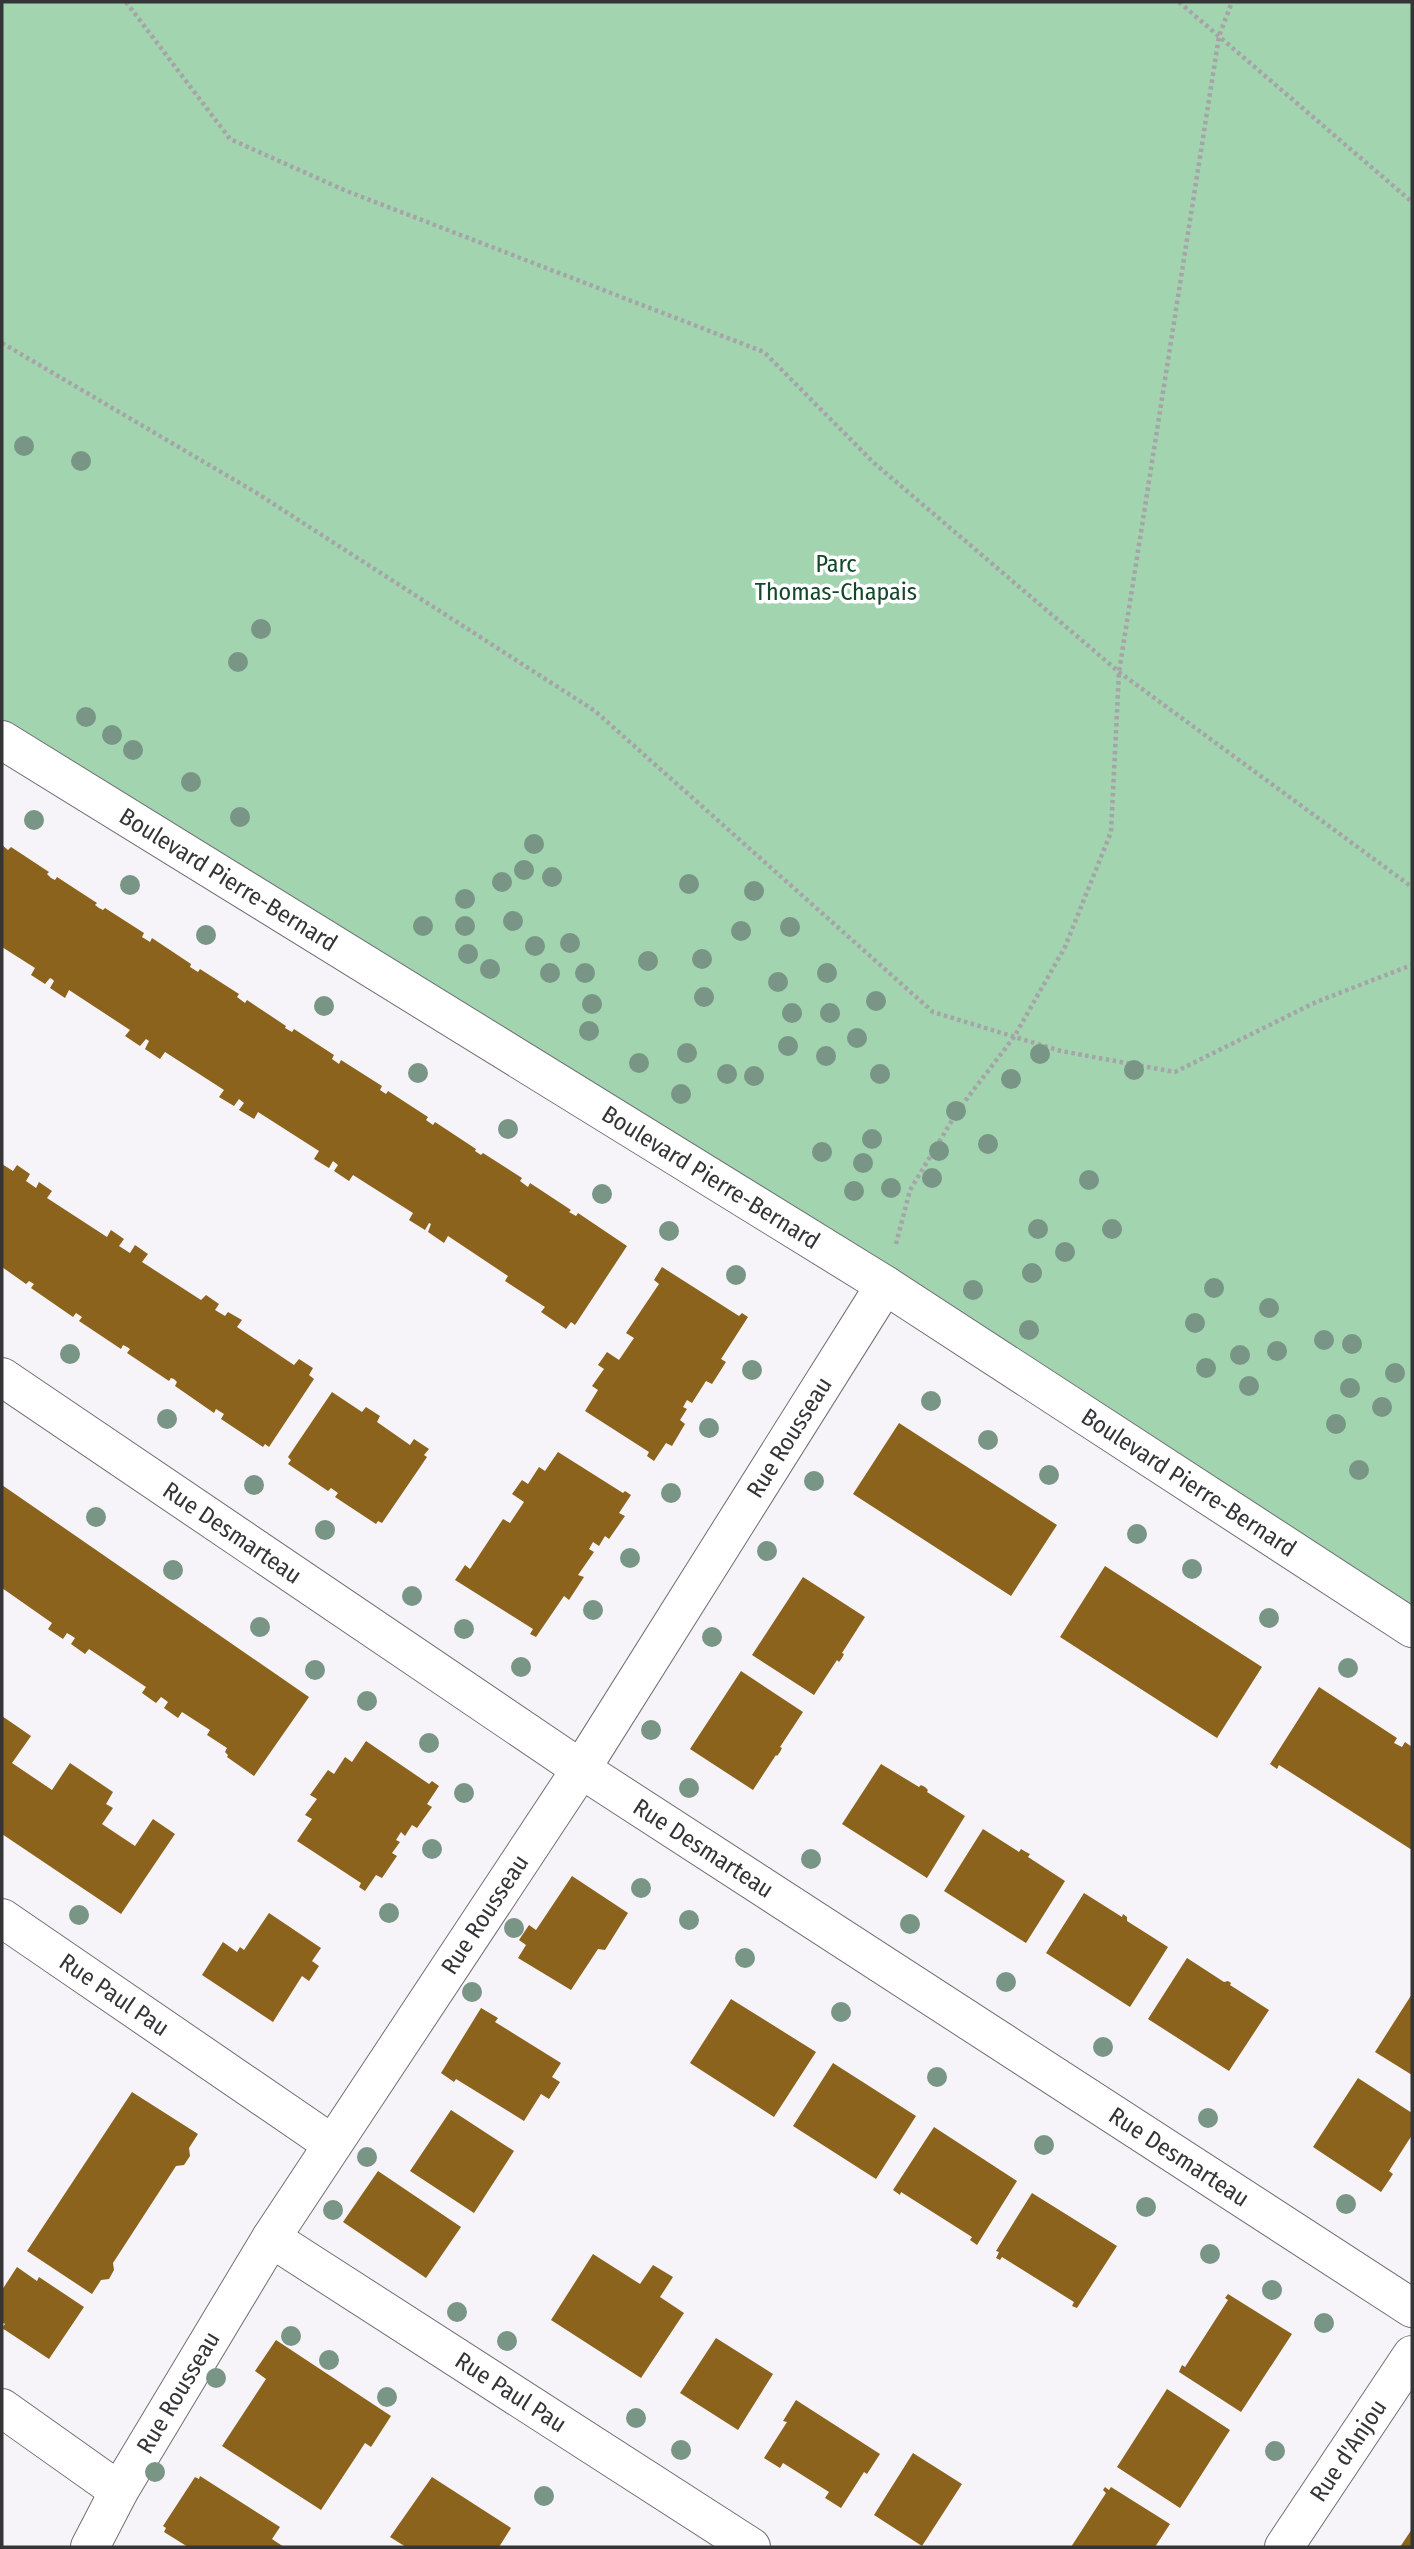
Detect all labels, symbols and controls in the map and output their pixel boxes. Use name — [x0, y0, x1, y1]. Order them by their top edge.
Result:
park label: Parc Thomas-Chapais — [755, 550, 917, 606]
street label: Boulevard Pierre-Bernard — [114, 802, 342, 957]
street label: Boulevard Pierre-Bernard — [597, 1100, 825, 1255]
street label: Rue Rousseau — [741, 1372, 838, 1503]
street label: Boulevard Pierre-Bernard — [1076, 1403, 1301, 1563]
street label: Rue Desmarteau — [158, 1476, 307, 1590]
street label: Rue Desmarteau — [628, 1793, 779, 1904]
street label: Rue Rousseau — [435, 1849, 534, 1979]
street label: Rue Paul Pau — [54, 1948, 174, 2042]
street label: Rue Desmarteau — [1104, 2101, 1254, 2213]
street label: Rue Rousseau — [131, 2326, 226, 2459]
street label: Rue Paul Pau — [450, 2346, 571, 2438]
street label: Rue d'Anjou — [1304, 2394, 1392, 2507]

